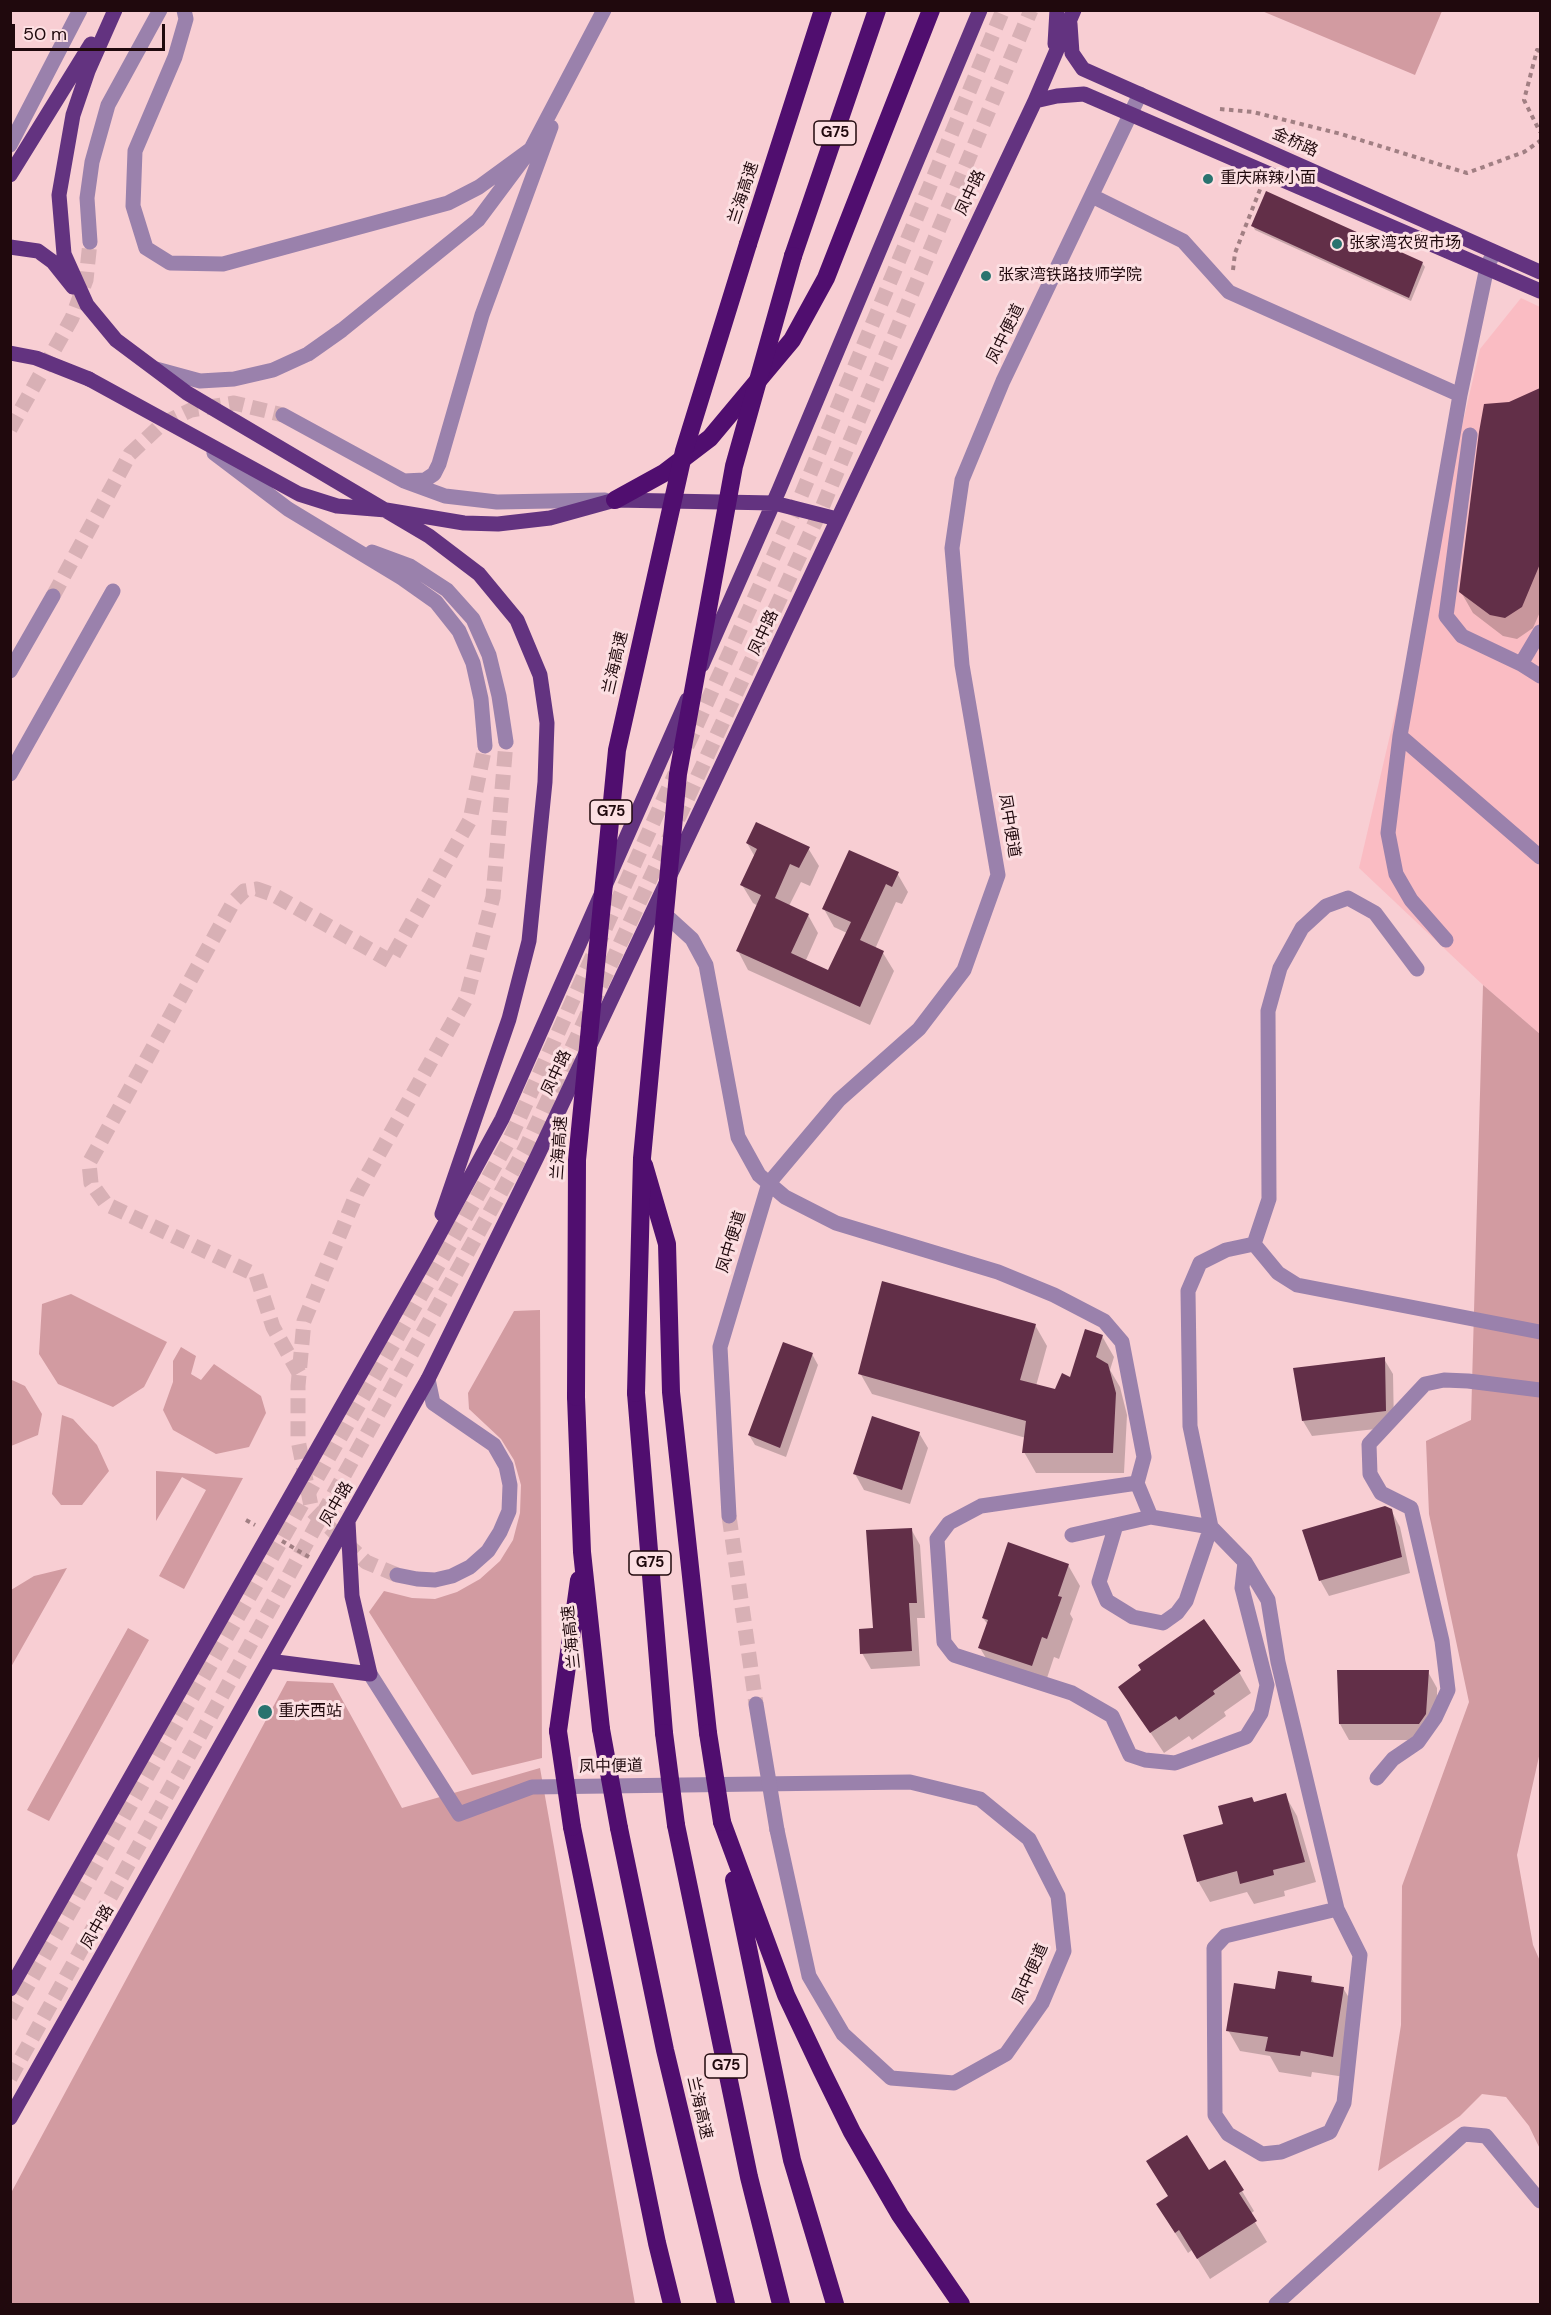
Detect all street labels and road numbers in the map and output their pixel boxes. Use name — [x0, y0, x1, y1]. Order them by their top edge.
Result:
road number: G75 — [814, 121, 856, 145]
street label: 金桥路 — [1269, 124, 1321, 162]
street label: 兰海高速 — [725, 160, 763, 226]
street label: 凤中路 — [952, 167, 990, 219]
street label: 凤中便道 — [983, 301, 1029, 367]
street label: 凤中路 — [745, 607, 783, 659]
street label: 兰海高速 — [599, 630, 633, 696]
street label: 凤中便道 — [995, 793, 1023, 859]
road number: G75 — [590, 800, 632, 824]
street label: 凤中路 — [538, 1047, 576, 1099]
street label: 兰海高速 — [548, 1115, 572, 1181]
street label: 凤中便道 — [713, 1209, 751, 1275]
street label: 凤中路 — [317, 1478, 357, 1530]
road number: G75 — [629, 1551, 671, 1575]
street label: 兰海高速 — [559, 1604, 585, 1670]
street label: 凤中便道 — [579, 1757, 643, 1777]
street label: 凤中路 — [78, 1901, 118, 1953]
street label: 凤中便道 — [1009, 1941, 1053, 2007]
road number: G75 — [705, 2054, 747, 2078]
street label: 兰海高速 — [682, 2075, 716, 2141]

